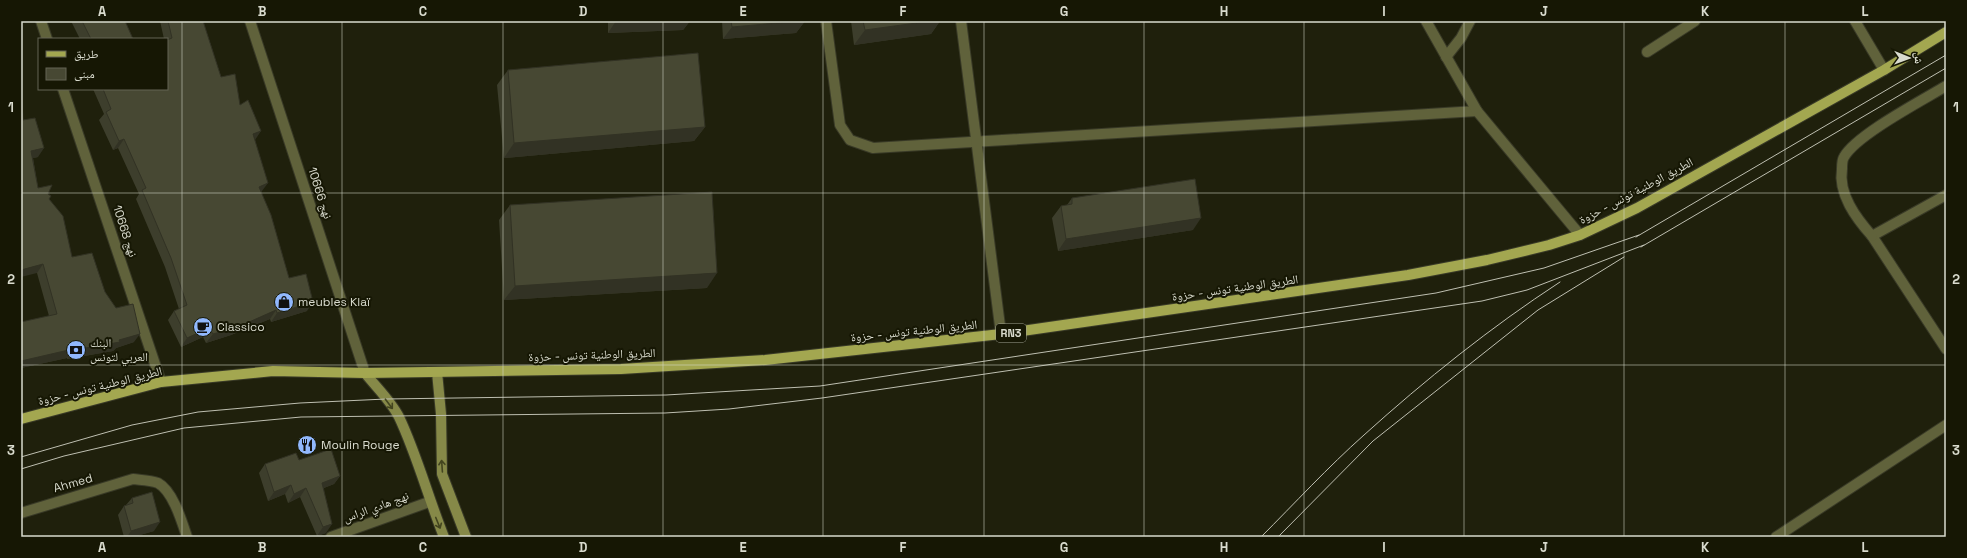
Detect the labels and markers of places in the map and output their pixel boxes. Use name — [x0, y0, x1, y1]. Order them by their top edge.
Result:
shop icon: meubles Klaï — [273, 291, 295, 313]
place label: meubles Klaï — [298, 294, 371, 310]
cafe icon: Classico — [192, 316, 214, 338]
place label: Classico — [217, 319, 265, 335]
place label: البنك العربي لتونس — [90, 335, 148, 367]
bank icon: البنك العربي لتونس — [65, 339, 87, 361]
restaurant icon: Moulin Rouge — [296, 434, 318, 456]
place label: Moulin Rouge — [321, 437, 400, 453]

